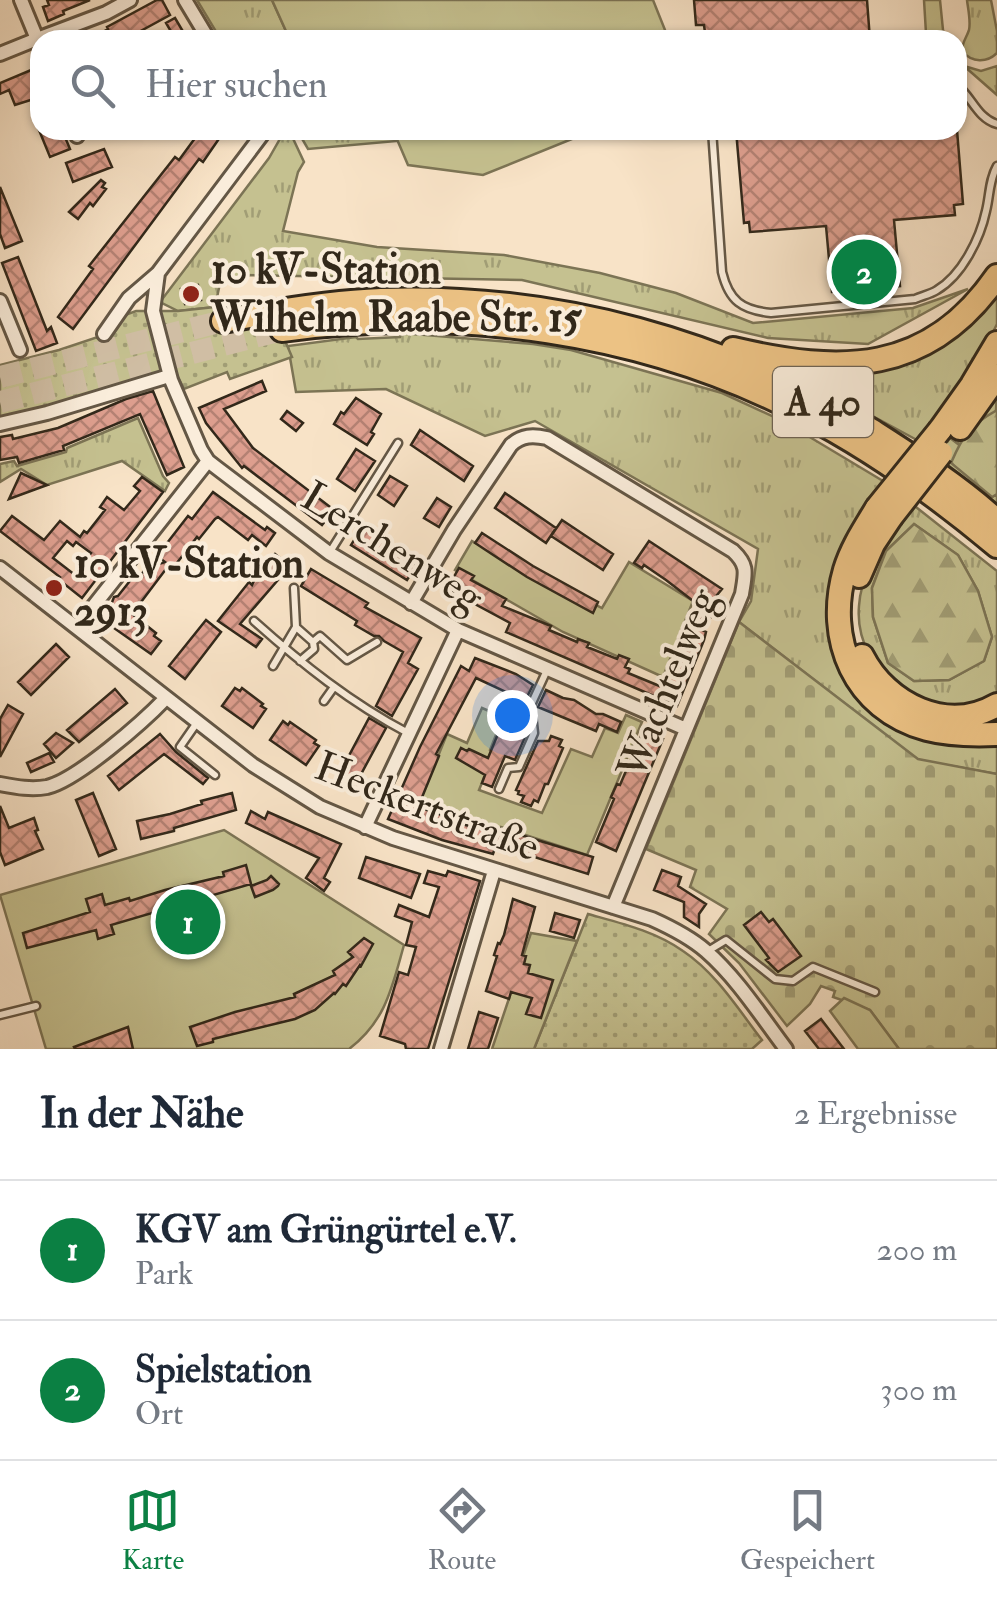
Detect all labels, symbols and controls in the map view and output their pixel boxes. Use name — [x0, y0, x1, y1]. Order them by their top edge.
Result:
search box — [30, 30, 967, 140]
icon: search — [65, 58, 120, 113]
text: Hier suchen — [145, 61, 328, 109]
pin: 2 — [832, 234, 896, 310]
place label: 10 kV-Station Wilhelm Raabe Str. 15 — [210, 244, 582, 344]
marker: 10 kV-Station Wilhelm Raabe Str. 15 — [180, 283, 202, 305]
road number: A 40 — [773, 367, 873, 437]
street label: Lerchenweg — [291, 471, 494, 624]
place label: 10 kV-Station 2913 — [74, 538, 304, 638]
marker: 10 kV-Station 2913 — [43, 577, 65, 599]
street label: Wachtelweg — [606, 580, 730, 788]
your location — [487, 690, 538, 741]
street label: Heckertstraße — [308, 740, 546, 874]
pin: 1 — [156, 884, 220, 960]
text: In der Nähe — [40, 1088, 244, 1140]
text: 2 Ergebnisse — [794, 1094, 957, 1134]
text: KGV am Grüngürtel e.V. — [135, 1206, 517, 1254]
text: 1 — [67, 1230, 78, 1270]
text: 200 m — [876, 1230, 957, 1270]
text: Park — [135, 1254, 193, 1294]
text: Spielstation — [135, 1346, 312, 1394]
text: 2 — [64, 1370, 81, 1410]
text: 300 m — [880, 1370, 957, 1410]
text: Ort — [135, 1394, 183, 1434]
tab: Karte — [122, 1483, 184, 1578]
tab: Route — [428, 1483, 496, 1578]
tab: Gespeichert — [740, 1483, 875, 1578]

